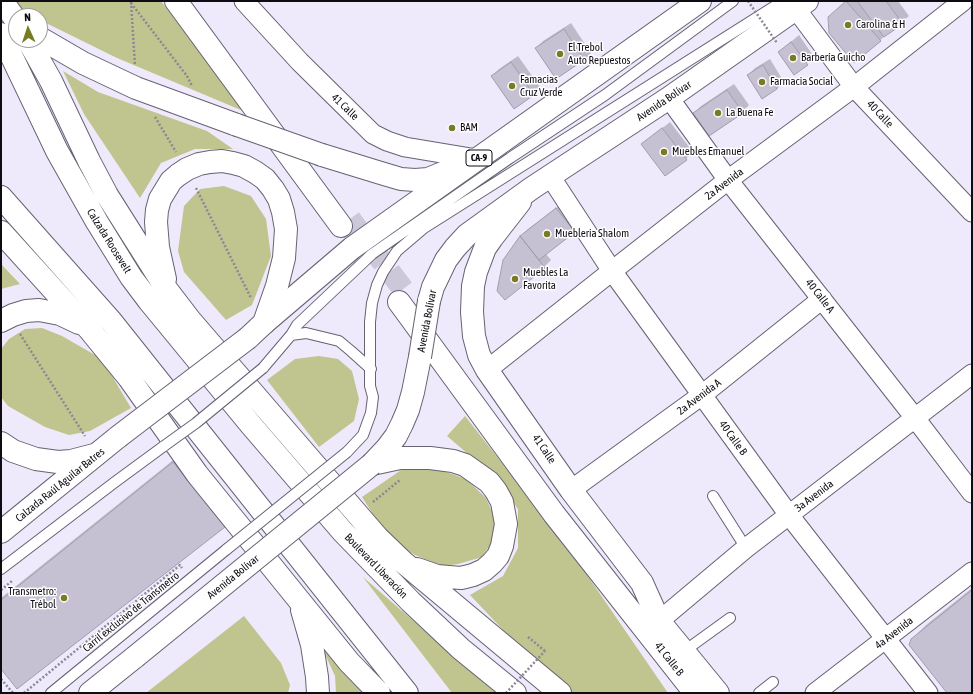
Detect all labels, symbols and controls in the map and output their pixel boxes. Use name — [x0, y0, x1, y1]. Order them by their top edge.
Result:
north arrow — [8, 8, 48, 48]
text: N — [24, 11, 31, 23]
place label: Carolina & H — [856, 18, 905, 32]
marker: Carolina & H — [843, 20, 853, 30]
place label: El Trebol Auto Repuestos — [568, 41, 630, 67]
marker: El Trebol Auto Repuestos — [555, 49, 565, 59]
place label: Barbería Guicho — [801, 51, 865, 65]
marker: Barbería Guicho — [788, 53, 798, 63]
place label: Famacias Cruz Verde — [520, 73, 562, 99]
place label: Farmacia Social — [770, 75, 833, 89]
marker: Farmacia Social — [757, 77, 767, 87]
street label: Avenida Bolívar — [634, 78, 694, 124]
marker: Famacias Cruz Verde — [507, 81, 517, 91]
street label: 41 Calle — [329, 91, 361, 123]
street label: 40 Calle — [864, 98, 896, 130]
place label: La Buena Fe — [726, 106, 774, 120]
marker: La Buena Fe — [713, 108, 723, 118]
place label: BAM — [460, 121, 478, 135]
marker: BAM — [447, 123, 457, 133]
place label: Muebles Emanuel — [672, 145, 744, 159]
marker: Muebles Emanuel — [659, 147, 669, 157]
road number: CA-9 — [466, 150, 492, 166]
street label: 2a Avenida — [702, 165, 746, 203]
street label: Calzada Roosevelt — [84, 206, 134, 276]
place label: Muebleria Shalom — [555, 227, 629, 241]
marker: Muebleria Shalom — [542, 229, 552, 239]
place label: Muebles La Favorita — [523, 266, 568, 292]
marker: Muebles La Favorita — [510, 274, 520, 284]
street label: 40 Calle A — [803, 276, 837, 316]
street label: Avenida Bolívar — [414, 289, 440, 353]
street label: 2a Avenida A — [674, 376, 724, 418]
street label: 40 Calle B — [716, 418, 750, 458]
street label: 41 Calle — [529, 432, 559, 466]
street label: Calzada Raúl Aguilar Batres — [13, 445, 107, 525]
street label: 3a Avenida — [792, 477, 836, 515]
street label: Boulevard Liberación — [342, 531, 410, 601]
street label: Avenida Bolívar — [204, 552, 262, 602]
street label: Carril exclusivo de Transmetro — [80, 569, 182, 655]
place label: Transmetro: Trébol — [8, 585, 56, 611]
marker: Transmetro: Trébol — [59, 593, 69, 603]
street label: 4a Avenida — [872, 614, 916, 652]
street label: 41 Calle B — [652, 639, 686, 679]

